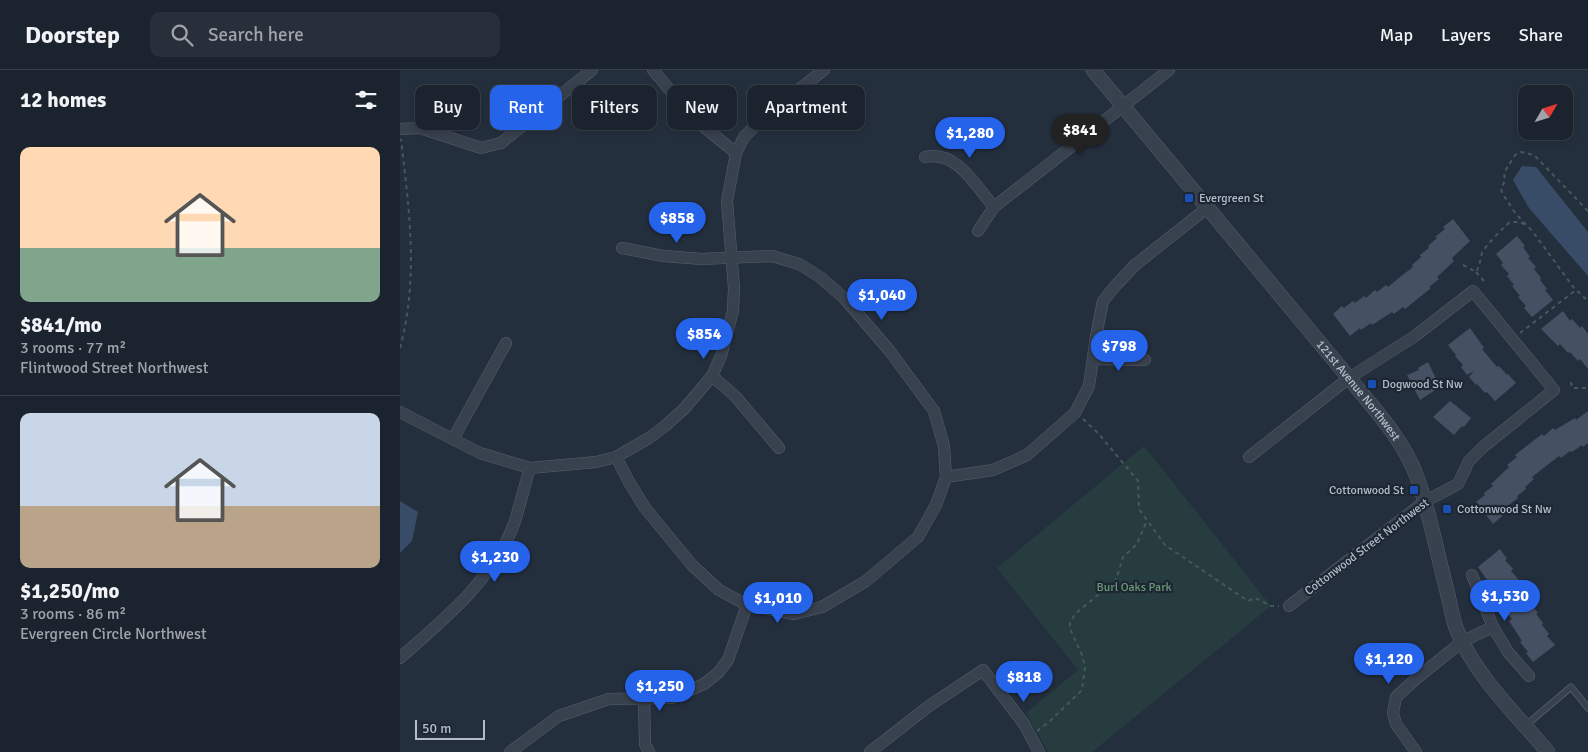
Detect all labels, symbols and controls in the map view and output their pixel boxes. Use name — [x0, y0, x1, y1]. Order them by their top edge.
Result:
search box — [150, 12, 500, 57]
text: Doorstep — [25, 20, 120, 50]
icon: search — [168, 21, 196, 49]
text: Search here — [208, 23, 304, 47]
text: Map — [1380, 24, 1413, 46]
text: Layers — [1441, 24, 1491, 46]
text: Share — [1519, 24, 1563, 46]
chip: Buy — [415, 85, 480, 130]
chip: Rent — [490, 85, 562, 130]
chip: Filters — [572, 85, 657, 130]
chip: New — [667, 85, 737, 130]
chip: Apartment — [747, 85, 865, 130]
north arrow — [1518, 85, 1572, 140]
map controls — [1518, 85, 1573, 140]
icon: filters — [352, 86, 380, 114]
text: 12 homes — [20, 87, 106, 113]
pin: $841 — [1050, 114, 1110, 156]
pin: $1,280 — [929, 116, 1011, 159]
text: $841 — [1063, 120, 1097, 140]
text: $1,280 — [946, 123, 994, 143]
icon: home — [155, 180, 245, 270]
place label: Evergreen St — [1199, 191, 1264, 206]
marker: Evergreen St — [1183, 192, 1195, 204]
pin: $858 — [647, 202, 707, 244]
text: $858 — [660, 208, 694, 228]
pin: $1,040 — [841, 278, 923, 321]
text: $1,040 — [858, 285, 906, 305]
text: $841/mo — [20, 312, 102, 338]
pin: $854 — [674, 318, 734, 360]
text: $854 — [687, 324, 721, 344]
pin: $798 — [1089, 330, 1149, 372]
text: $798 — [1102, 336, 1136, 356]
street label: 121st Avenue Northwest — [1313, 337, 1404, 444]
text: 3 rooms · 77 m² — [20, 338, 126, 358]
text: Flintwood Street Northwest — [20, 358, 208, 378]
place label: Dogwood St Nw — [1382, 377, 1463, 392]
marker: Dogwood St Nw — [1366, 378, 1378, 390]
icon: home — [155, 445, 245, 535]
place label: Cottonwood St — [1329, 483, 1404, 498]
marker: Cottonwood St — [1408, 484, 1420, 496]
street label: Cottonwood Street Northwest — [1302, 495, 1432, 599]
place label: Cottonwood St Nw — [1457, 502, 1552, 517]
marker: Cottonwood St Nw — [1441, 503, 1453, 515]
pin: $1,230 — [454, 540, 536, 583]
text: $1,230 — [471, 547, 519, 567]
text: $1,250/mo — [20, 578, 119, 604]
park label: Burl Oaks Park — [1096, 580, 1172, 595]
pin: $1,530 — [1464, 580, 1546, 622]
pin: $1,010 — [737, 582, 819, 624]
text: $1,530 — [1481, 586, 1529, 606]
text: $1,010 — [754, 588, 802, 608]
text: 3 rooms · 86 m² — [20, 604, 126, 624]
text: Evergreen Circle Northwest — [20, 624, 207, 644]
pin: $1,120 — [1348, 642, 1430, 685]
text: $1,120 — [1365, 649, 1413, 669]
pin: $818 — [994, 660, 1054, 703]
text: $818 — [1007, 667, 1041, 687]
pin: $1,250 — [619, 670, 701, 712]
text: $1,250 — [636, 676, 684, 696]
scale bar — [415, 717, 485, 740]
text: 50 m — [422, 720, 451, 737]

